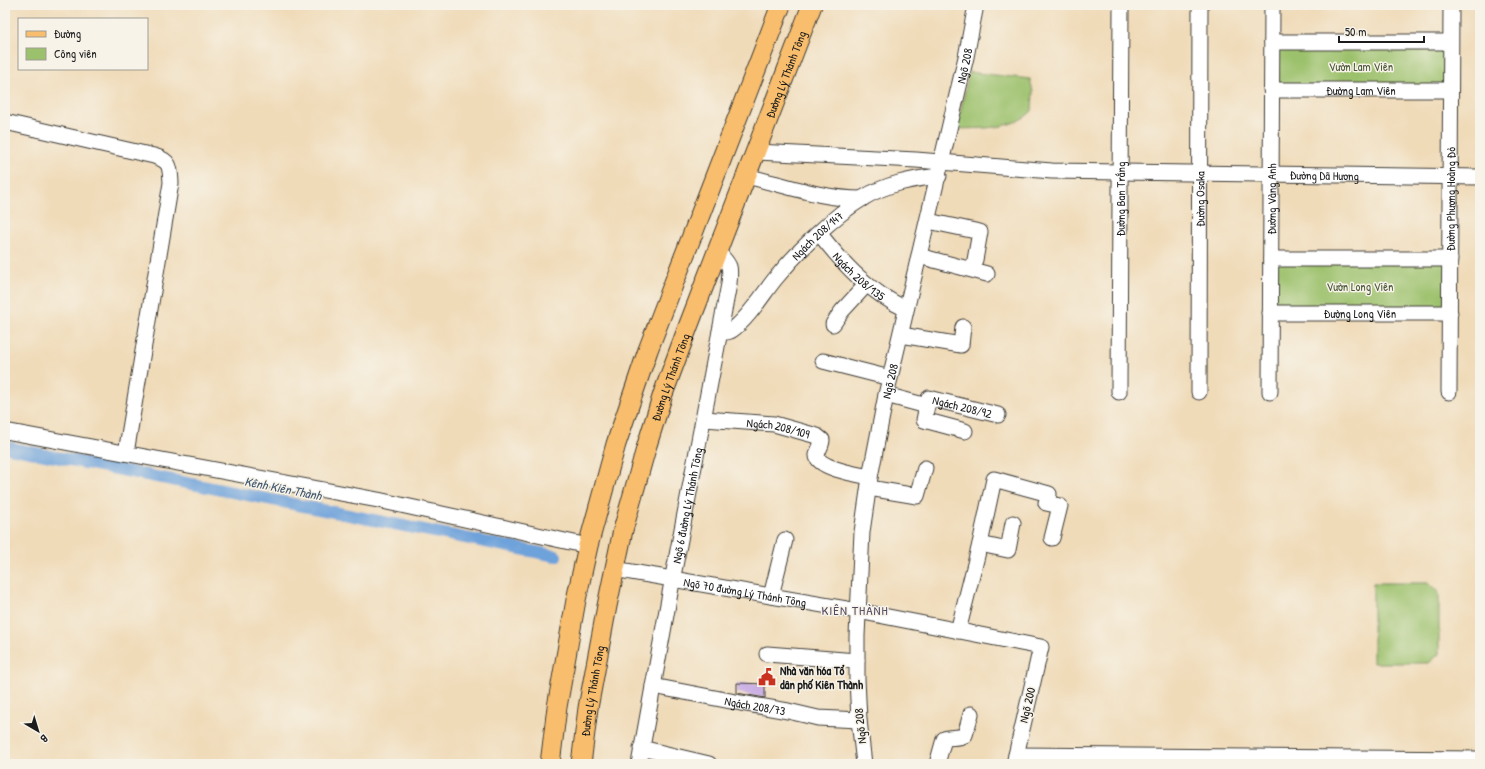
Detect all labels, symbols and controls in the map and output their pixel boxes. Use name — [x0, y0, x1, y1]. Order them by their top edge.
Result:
legend — [18, 18, 148, 70]
scale bar — [1339, 18, 1424, 44]
text: 50 m — [1345, 23, 1366, 40]
text: Đường — [54, 25, 81, 42]
street label: Đường Lý Thánh Tông — [761, 28, 810, 120]
text: Công viên — [54, 45, 97, 62]
street label: Ngõ 208 — [952, 47, 976, 85]
park label: Vườn Lam Viên — [1329, 58, 1393, 75]
street label: Đường Lam Viên — [1326, 82, 1396, 99]
street label: Đường Phượng Hoàng Đỏ — [1441, 147, 1459, 251]
street label: Đường Ban Trắng — [1111, 162, 1129, 236]
street label: Đường Vàng Anh — [1262, 163, 1280, 235]
street label: Đường Dã Hương — [1290, 166, 1359, 184]
street label: Đường Osaka — [1191, 171, 1208, 227]
street label: Ngách 208/147 — [787, 207, 846, 264]
street label: Ngách 208/135 — [829, 248, 889, 304]
park label: Vườn Long Viên — [1326, 278, 1394, 295]
street label: Đường Long Viên — [1324, 305, 1396, 322]
street label: Đường Lý Thánh Tông — [647, 331, 693, 423]
street label: Ngõ 208 — [877, 362, 902, 400]
street label: Ngách 208/92 — [931, 391, 994, 422]
street label: Ngách 208/109 — [746, 414, 813, 442]
street label: Ngõ 6 đường Lý Thánh Tông — [667, 446, 706, 565]
water label: Kênh Kiên Thành — [243, 472, 325, 505]
street label: Ngõ 70 đường Lý Thánh Tông — [682, 573, 808, 610]
district label: KIÊN THÀNH — [821, 601, 889, 619]
street label: Đường Lý Thánh Tông — [576, 644, 608, 737]
place label: Nhà văn hóa Tổ dân phố Kiên Thành — [780, 662, 864, 694]
public building icon: Nhà văn hóa Tổ dân phố Kiên Thành — [757, 667, 777, 687]
street label: Ngõ 200 — [1015, 686, 1039, 724]
street label: Ngách 208/73 — [723, 692, 787, 719]
street label: Ngõ 208 — [850, 707, 870, 745]
north arrow — [18, 711, 58, 751]
text: B — [37, 732, 51, 746]

